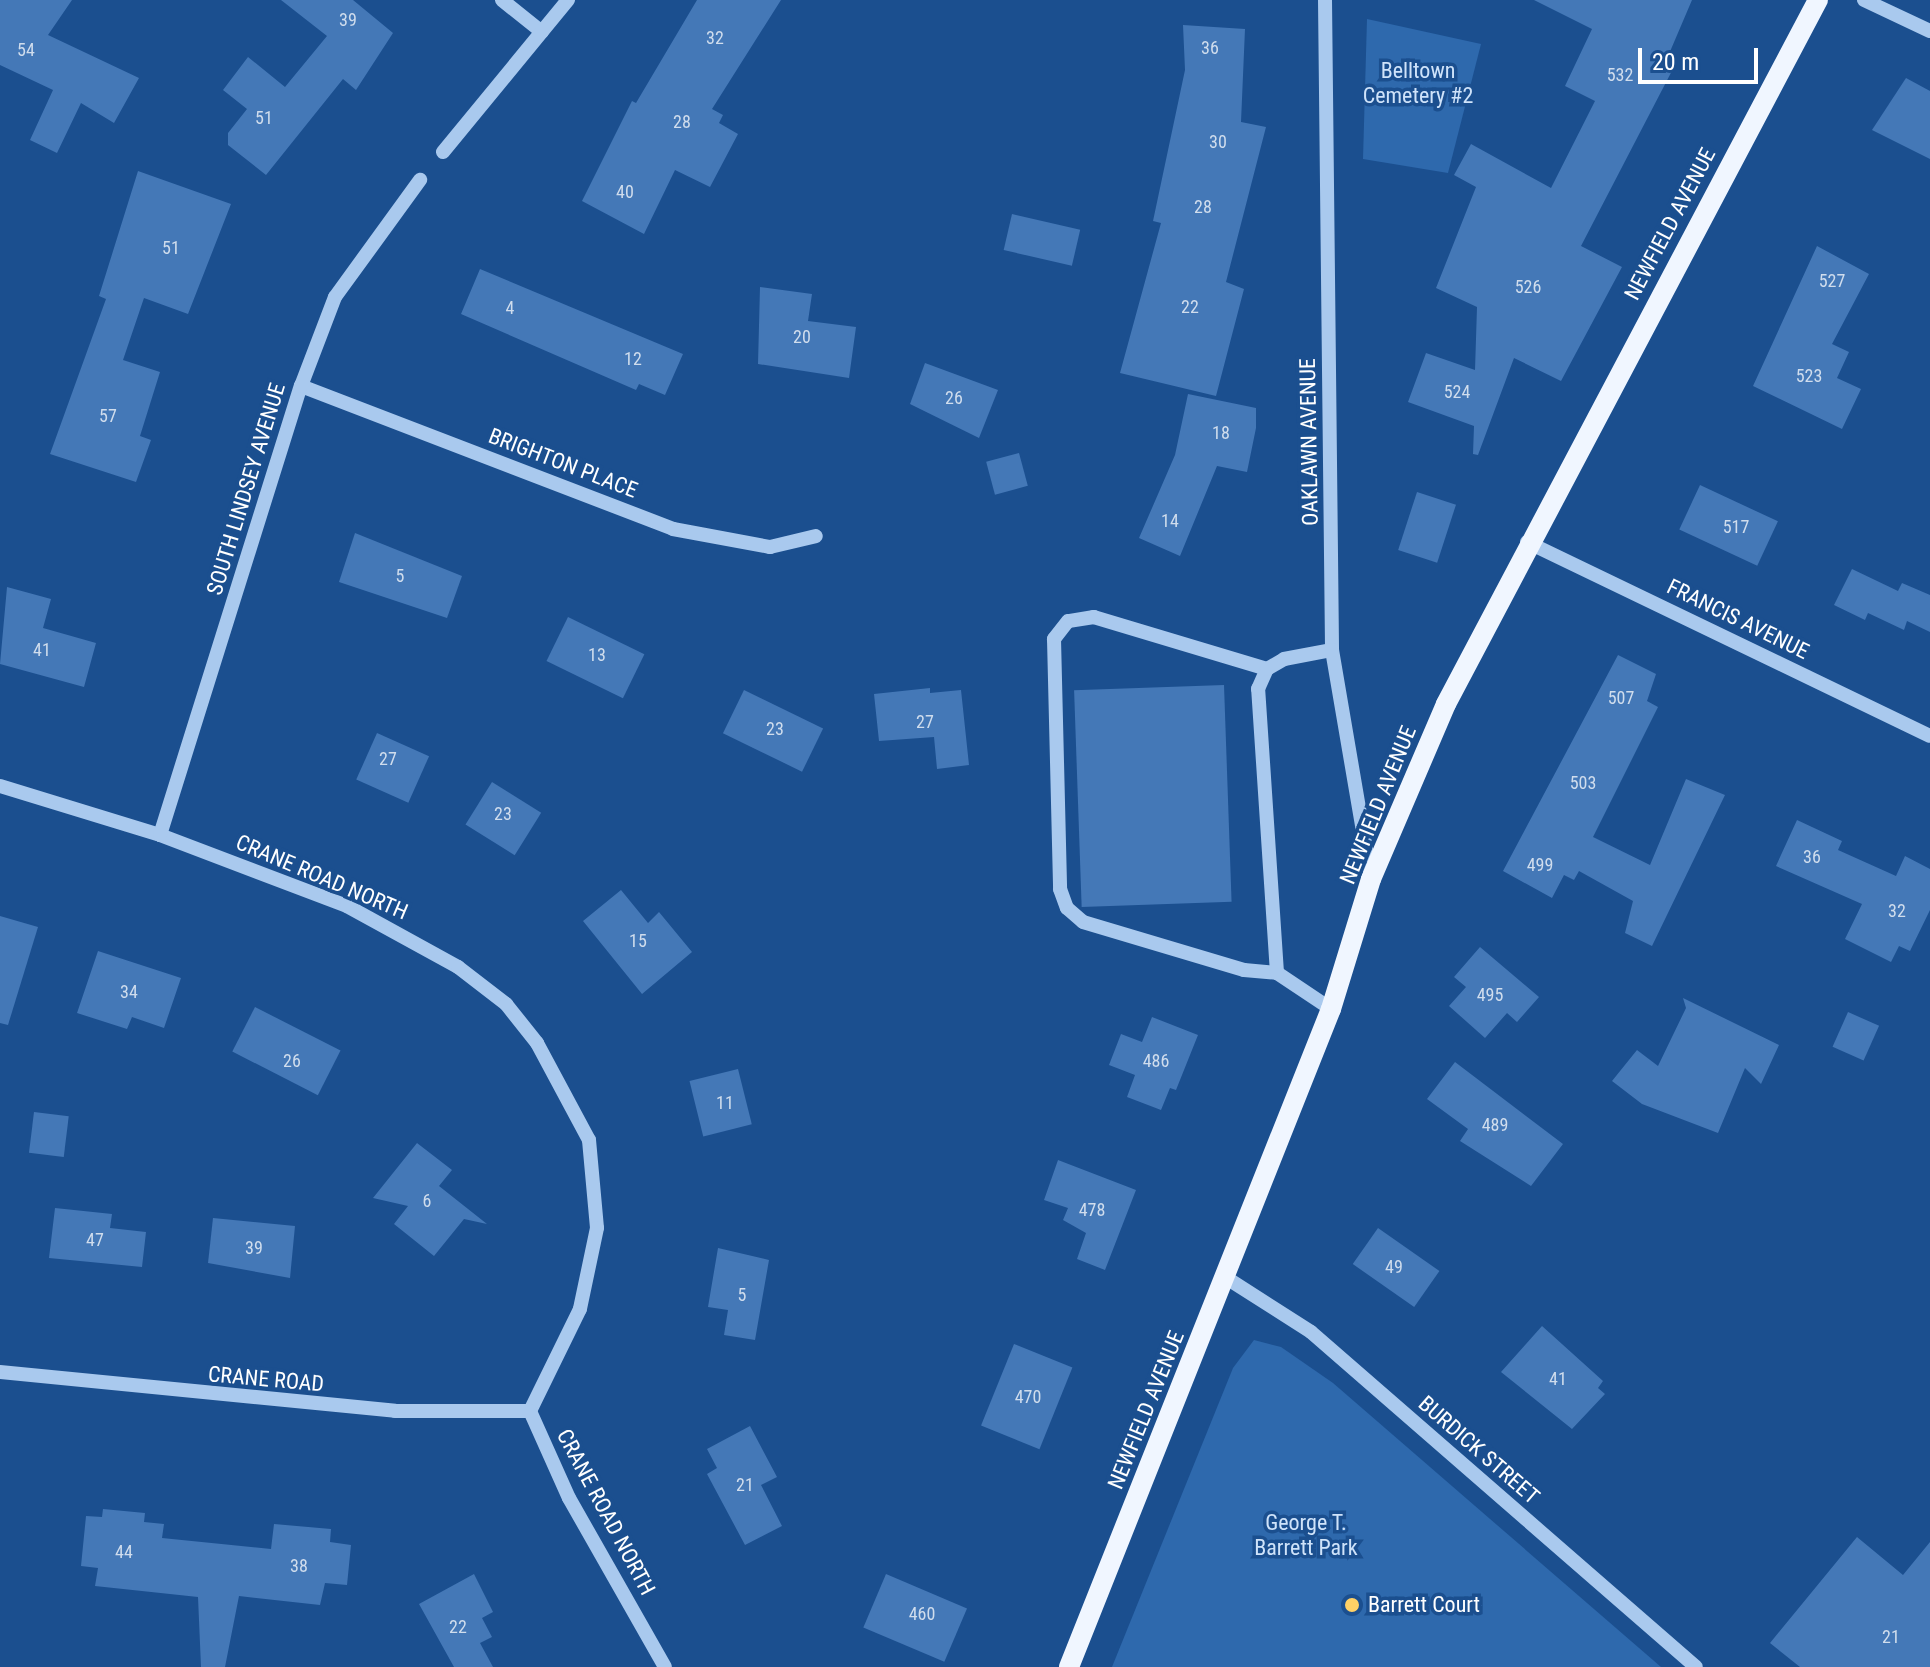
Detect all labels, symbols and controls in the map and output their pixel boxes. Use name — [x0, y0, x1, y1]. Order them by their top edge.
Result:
house number: 39 — [339, 9, 357, 31]
house number: 32 — [706, 27, 724, 49]
scale bar — [1642, 32, 1762, 82]
house number: 36 — [1201, 37, 1219, 59]
house number: 54 — [17, 39, 35, 61]
text: 20 m — [1652, 48, 1699, 76]
park label: Belltown Cemetery #2 — [1363, 57, 1473, 108]
house number: 532 — [1607, 64, 1633, 86]
house number: 51 — [255, 107, 273, 129]
house number: 28 — [673, 111, 691, 133]
house number: 30 — [1209, 131, 1227, 153]
street label: NEWFIELD AVENUE — [1619, 143, 1721, 305]
house number: 40 — [616, 181, 634, 203]
house number: 28 — [1194, 196, 1212, 218]
house number: 51 — [162, 237, 180, 259]
house number: 527 — [1819, 270, 1845, 292]
house number: 526 — [1515, 276, 1541, 298]
house number: 22 — [1181, 296, 1199, 318]
house number: 4 — [506, 297, 514, 319]
house number: 20 — [793, 326, 811, 348]
house number: 12 — [624, 348, 642, 370]
street label: OAKLAWN AVENUE — [1294, 358, 1324, 526]
house number: 523 — [1796, 365, 1822, 387]
street label: SOUTH LINDSEY AVENUE — [201, 380, 291, 598]
house number: 524 — [1444, 381, 1470, 403]
house number: 26 — [945, 387, 963, 409]
house number: 57 — [99, 405, 117, 427]
street label: BRIGHTON PLACE — [485, 422, 641, 504]
house number: 18 — [1212, 422, 1230, 444]
house number: 14 — [1161, 510, 1179, 532]
house number: 517 — [1723, 516, 1749, 538]
house number: 5 — [396, 565, 404, 587]
street label: FRANCIS AVENUE — [1663, 573, 1813, 665]
house number: 41 — [33, 639, 51, 661]
house number: 13 — [588, 644, 606, 666]
house number: 507 — [1608, 687, 1634, 709]
house number: 27 — [916, 711, 934, 733]
house number: 23 — [766, 718, 784, 740]
street label: NEWFIELD AVENUE — [1334, 722, 1422, 888]
house number: 27 — [379, 748, 397, 770]
house number: 503 — [1570, 772, 1596, 794]
house number: 23 — [494, 803, 512, 825]
street label: CRANE ROAD NORTH — [232, 829, 412, 925]
house number: 36 — [1803, 846, 1821, 868]
house number: 499 — [1527, 854, 1553, 876]
house number: 32 — [1888, 900, 1906, 922]
house number: 15 — [629, 930, 647, 952]
house number: 34 — [120, 981, 138, 1003]
house number: 495 — [1477, 984, 1503, 1006]
house number: 26 — [283, 1050, 301, 1072]
house number: 486 — [1143, 1050, 1169, 1072]
house number: 11 — [716, 1092, 734, 1114]
house number: 489 — [1482, 1114, 1508, 1136]
house number: 6 — [423, 1190, 431, 1212]
house number: 478 — [1079, 1199, 1105, 1221]
house number: 47 — [86, 1229, 104, 1251]
house number: 39 — [245, 1237, 263, 1259]
house number: 49 — [1385, 1256, 1403, 1278]
house number: 5 — [738, 1284, 746, 1306]
street label: NEWFIELD AVENUE — [1102, 1327, 1190, 1493]
street label: CRANE ROAD — [207, 1361, 325, 1397]
house number: 41 — [1549, 1368, 1567, 1390]
house number: 470 — [1015, 1386, 1041, 1408]
street label: BURDICK STREET — [1413, 1390, 1545, 1510]
street label: CRANE ROAD NORTH — [551, 1424, 661, 1600]
house number: 21 — [736, 1474, 754, 1496]
park label: George T. Barrett Park — [1254, 1509, 1358, 1560]
house number: 44 — [115, 1541, 133, 1563]
house number: 38 — [290, 1555, 308, 1577]
place label: Barrett Court — [1368, 1592, 1480, 1618]
marker: Barrett Court — [1343, 1596, 1361, 1614]
house number: 460 — [909, 1603, 935, 1625]
house number: 22 — [449, 1616, 467, 1638]
house number: 21 — [1882, 1626, 1900, 1648]

